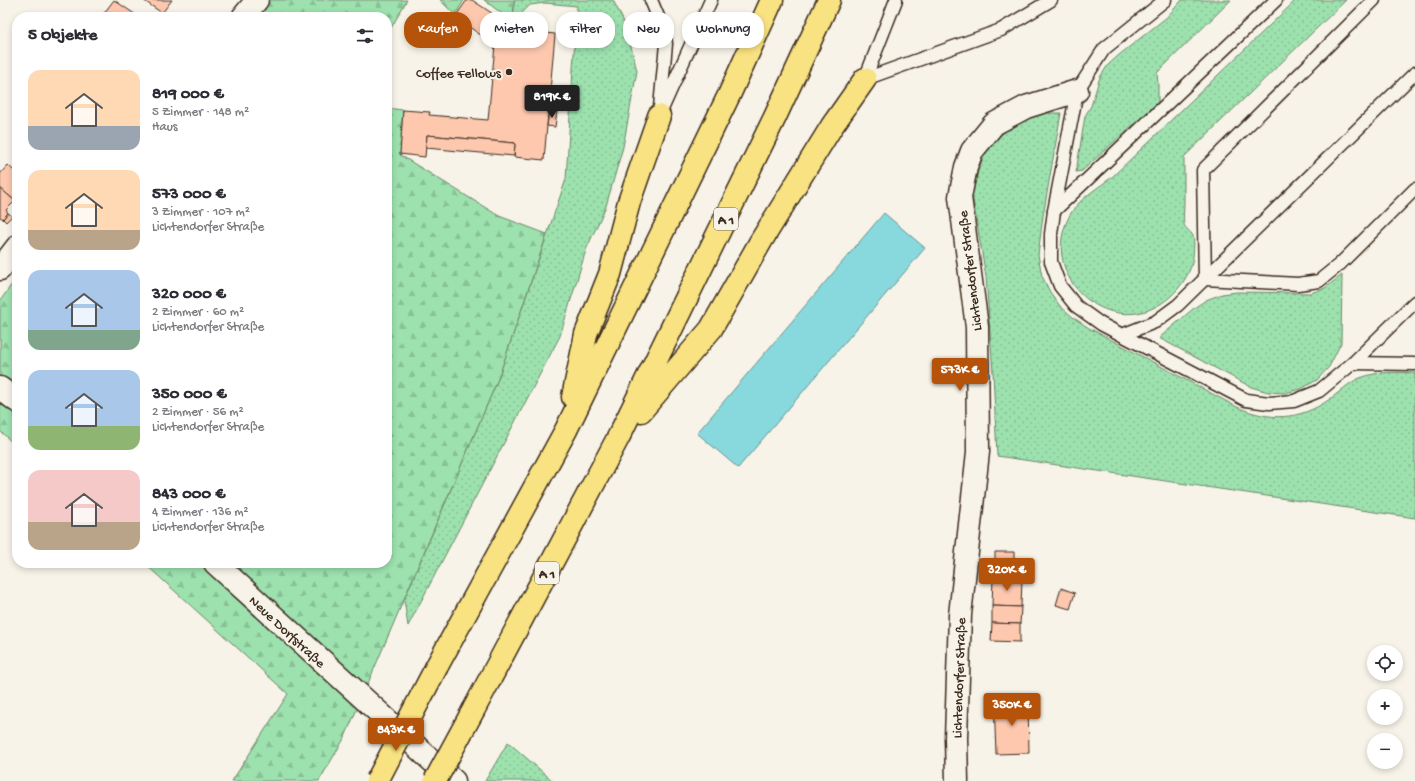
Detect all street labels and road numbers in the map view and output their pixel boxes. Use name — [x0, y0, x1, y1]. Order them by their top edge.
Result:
road number: A 1 — [714, 208, 738, 230]
street label: Lichtendorfer Straße — [956, 209, 987, 332]
road number: A 1 — [535, 562, 559, 584]
street label: Neue Dorfstraße — [244, 593, 329, 673]
street label: Lichtendorfer Straße — [950, 617, 971, 739]

